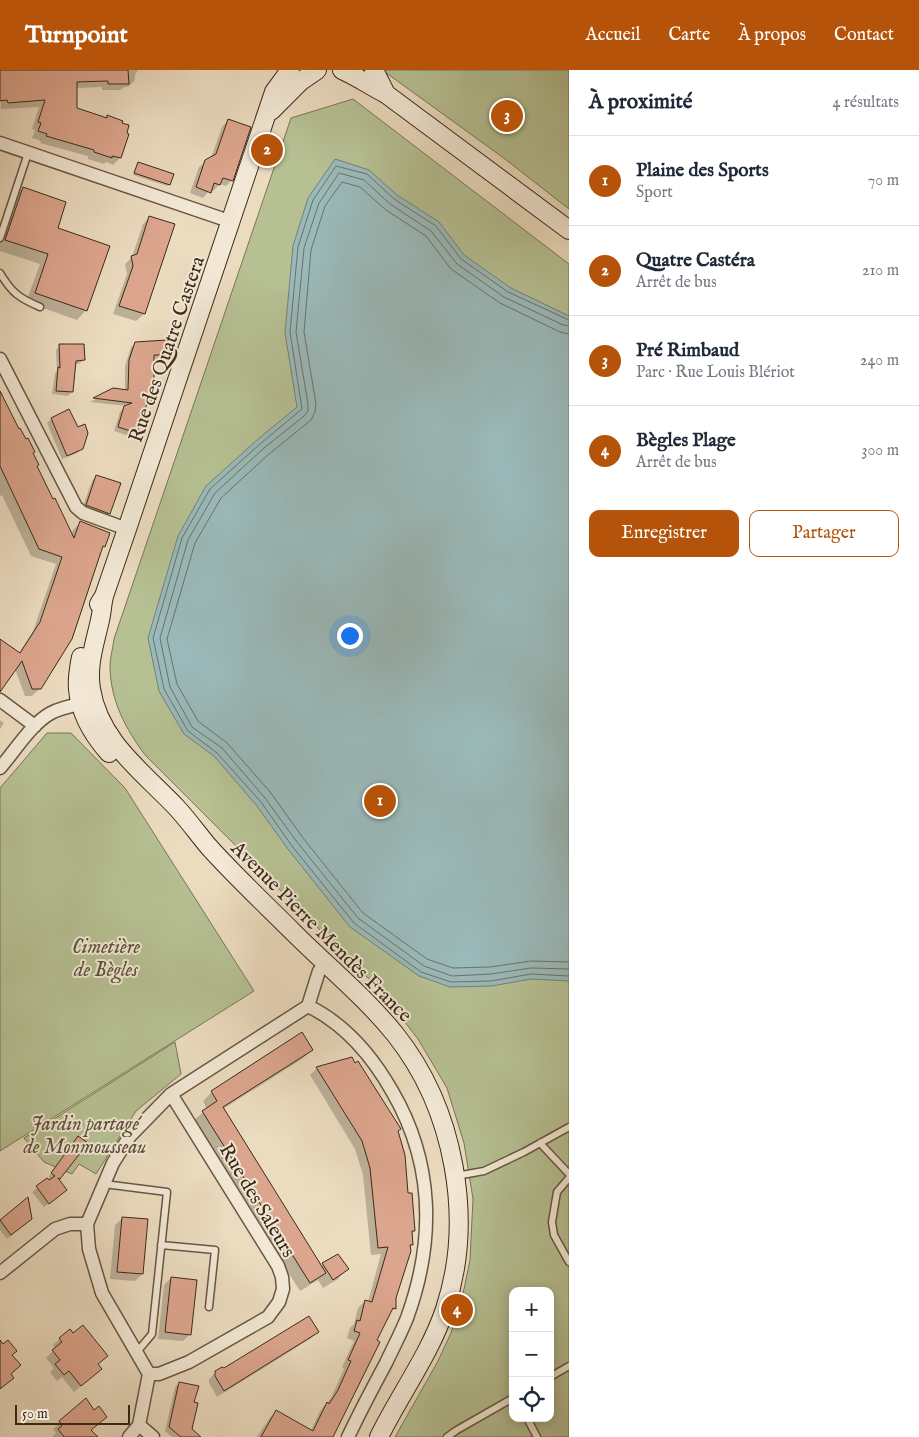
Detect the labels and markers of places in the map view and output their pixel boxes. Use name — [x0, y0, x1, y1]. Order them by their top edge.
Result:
pin: 3 — [491, 97, 523, 135]
pin: 2 — [251, 131, 283, 169]
pin: 1 — [364, 782, 396, 820]
pin: 4 — [441, 1291, 473, 1329]

